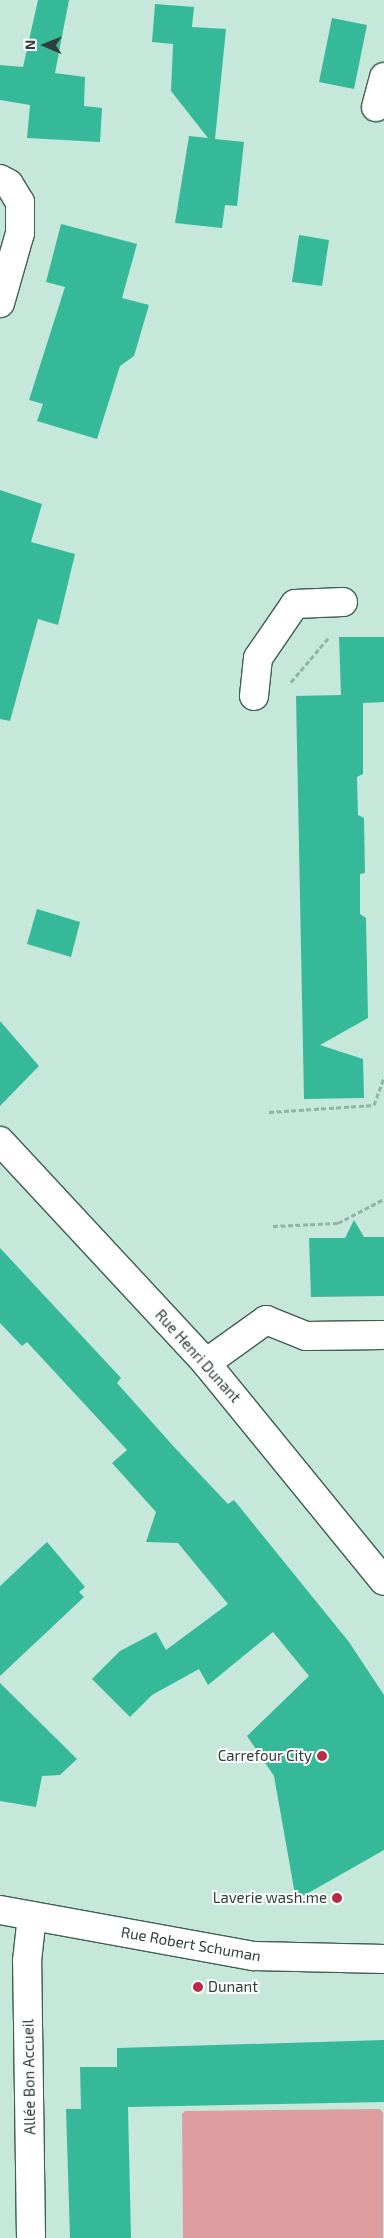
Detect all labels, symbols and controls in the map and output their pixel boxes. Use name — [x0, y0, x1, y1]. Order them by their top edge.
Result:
north arrow — [20, 20, 70, 70]
text: N — [21, 40, 38, 50]
street label: Rue Henri Dunant — [152, 1306, 244, 1406]
place label: Carrefour City — [217, 1747, 312, 1765]
marker: Carrefour City — [316, 1750, 328, 1762]
place label: Laverie wash.me — [212, 1889, 327, 1907]
marker: Laverie wash.me — [331, 1892, 343, 1904]
street label: Rue Robert Schuman — [120, 1923, 262, 1965]
place label: Dunant — [208, 1978, 258, 1996]
marker: Dunant — [192, 1981, 204, 1993]
street label: Allée Bon Accueil — [19, 2019, 39, 2135]

